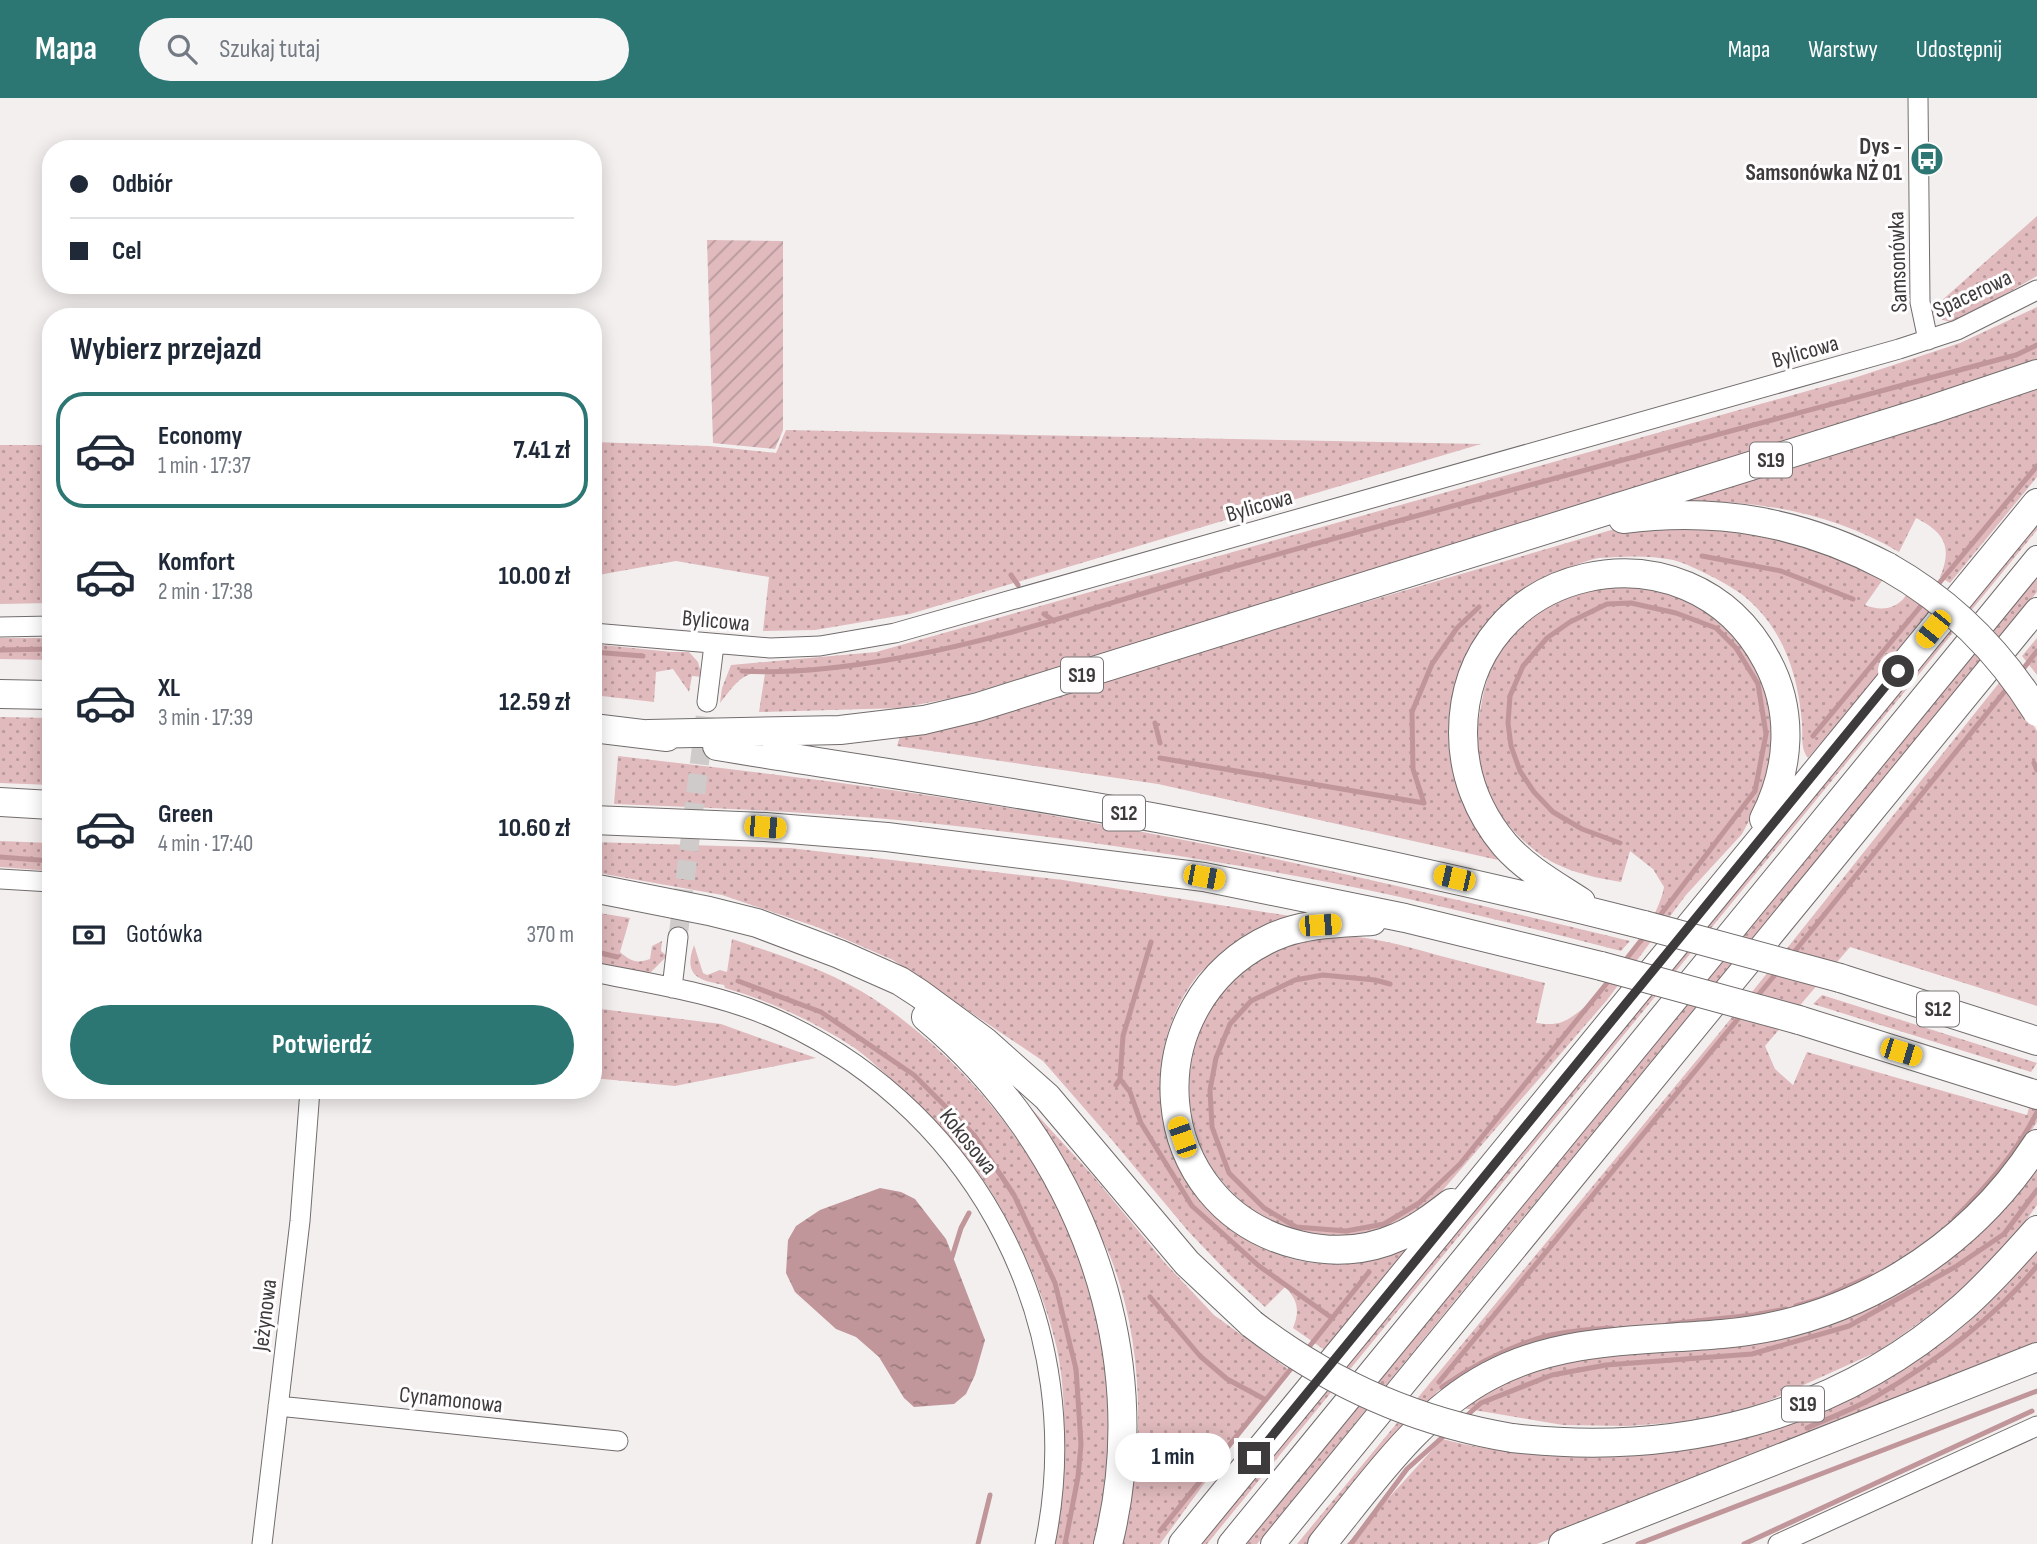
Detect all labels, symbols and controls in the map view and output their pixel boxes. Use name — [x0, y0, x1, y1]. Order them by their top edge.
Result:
search box — [139, 18, 629, 81]
text: Mapa — [35, 29, 97, 69]
icon: search — [163, 30, 201, 68]
text: Szukaj tutaj — [219, 34, 320, 65]
text: Mapa — [1728, 35, 1770, 64]
text: Warstwy — [1808, 35, 1878, 64]
text: Udostępnij — [1916, 35, 2002, 64]
place label: Dys - Samsonówka NŻ 01 — [1745, 133, 1902, 187]
bus stop icon: Dys - Samsonówka NŻ 01 — [1908, 140, 1946, 178]
text: Odbiór — [112, 169, 173, 200]
street label: Samsonówka — [1882, 211, 1914, 313]
text: Cel — [112, 236, 142, 267]
street label: Spacerowa — [1929, 264, 2016, 324]
street label: Bylicowa — [1769, 329, 1842, 375]
text: Wybierz przejazd — [70, 330, 262, 369]
icon: car — [74, 419, 137, 482]
text: Economy — [158, 421, 242, 452]
text: 7.41 zł — [513, 435, 570, 466]
road number: S19 — [1750, 442, 1792, 478]
text: 1 min · 17:37 — [158, 452, 251, 480]
street label: Bylicowa — [1223, 483, 1296, 529]
icon: car — [74, 545, 137, 608]
text: Komfort — [158, 547, 235, 578]
text: 10.00 zł — [499, 561, 570, 592]
text: 2 min · 17:38 — [158, 578, 253, 606]
street label: Bylicowa — [681, 604, 751, 638]
car — [1912, 606, 1955, 652]
route start — [1882, 655, 1914, 687]
road number: S19 — [1061, 658, 1103, 692]
icon: car — [74, 671, 137, 734]
text: XL — [158, 673, 180, 704]
text: 12.59 zł — [499, 687, 570, 718]
text: 3 min · 17:39 — [158, 704, 253, 732]
road number: S12 — [1103, 796, 1145, 830]
icon: car — [74, 797, 137, 860]
text: Green — [158, 799, 213, 830]
text: 10.60 zł — [499, 813, 570, 844]
car — [744, 815, 787, 839]
text: 4 min · 17:40 — [158, 830, 253, 858]
car — [1182, 863, 1227, 891]
car — [1432, 863, 1477, 893]
car — [1299, 913, 1342, 937]
icon: cash — [70, 916, 108, 954]
text: Gotówka — [126, 919, 203, 950]
text: 370 m — [527, 921, 574, 949]
road number: S12 — [1917, 992, 1959, 1026]
button: Potwierdź — [70, 1005, 574, 1085]
car — [1878, 1036, 1925, 1068]
street label: Kokosowa — [933, 1103, 1003, 1180]
car — [1166, 1114, 1199, 1160]
street label: Jeżynowa — [247, 1278, 283, 1354]
street label: Cynamonowa — [398, 1381, 504, 1419]
road number: S19 — [1782, 1386, 1824, 1422]
callout: 1 min — [1114, 1434, 1230, 1482]
route end — [1238, 1442, 1270, 1474]
text: 1 min — [1152, 1443, 1194, 1471]

